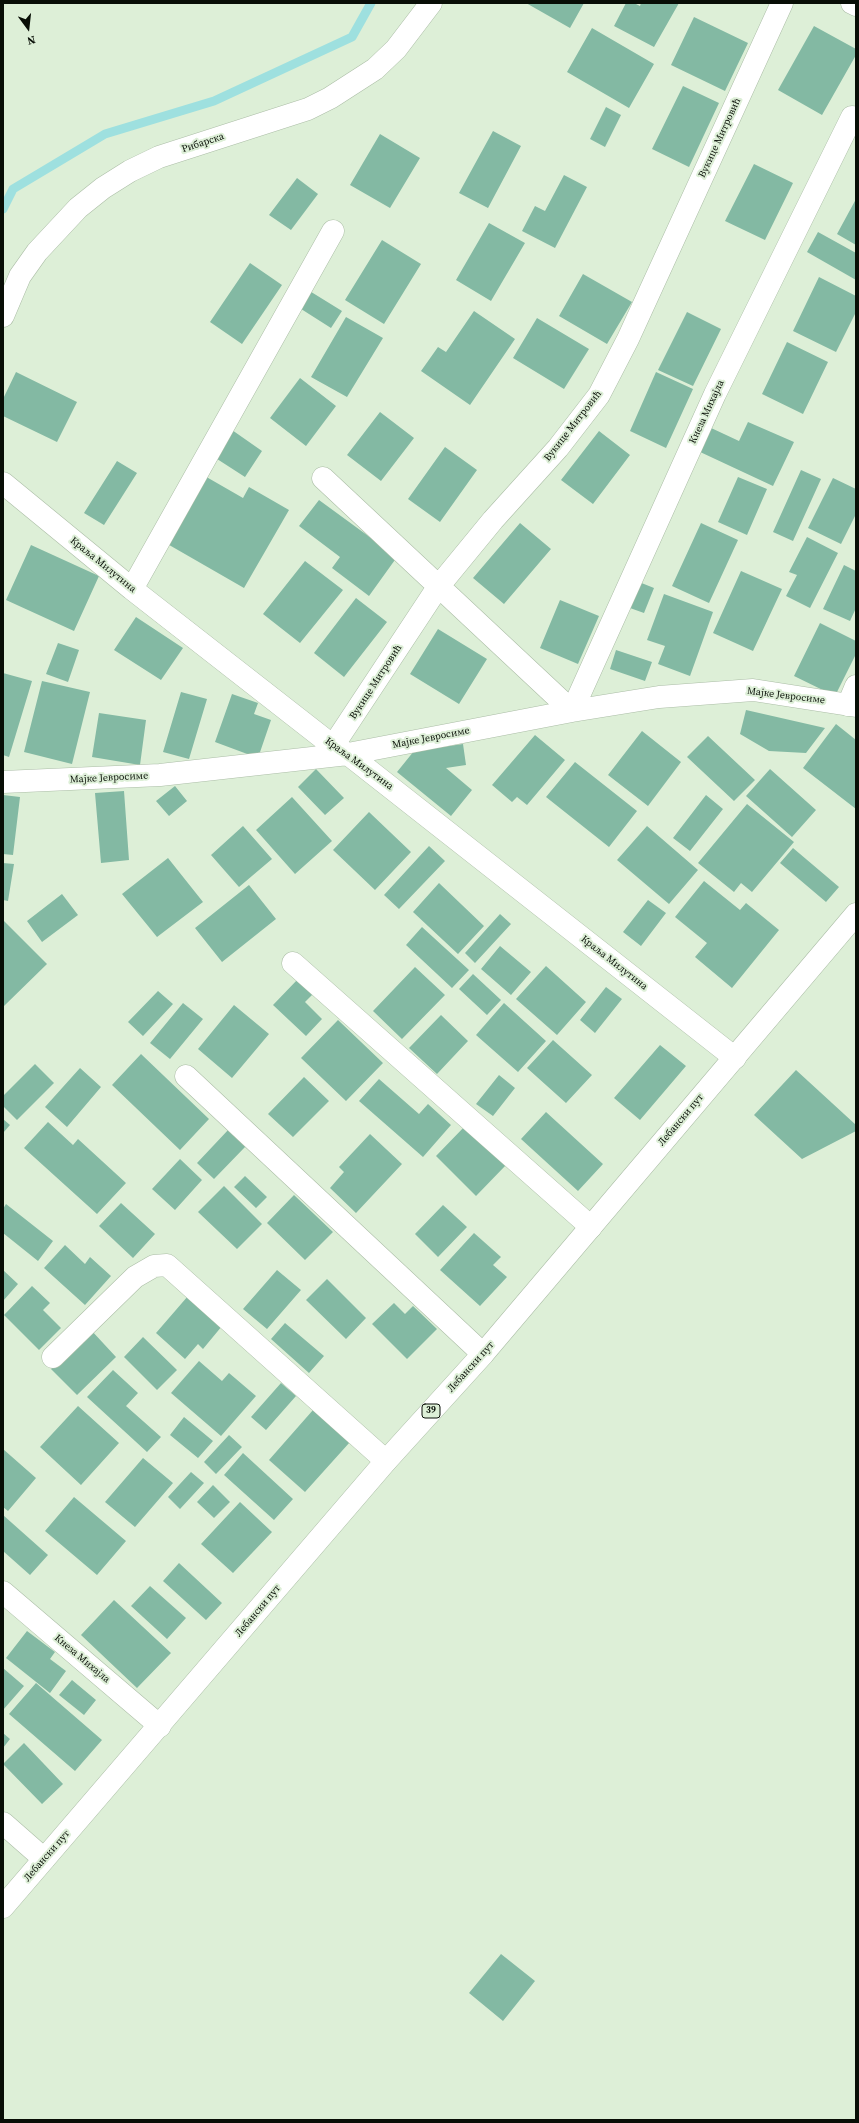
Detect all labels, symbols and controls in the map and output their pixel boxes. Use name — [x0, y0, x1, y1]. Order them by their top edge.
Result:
north arrow — [8, 8, 48, 48]
text: N — [25, 32, 37, 48]
street label: Вукице Митровић — [696, 96, 744, 180]
street label: Рибарска — [180, 131, 226, 155]
street label: Кнеза Михајла — [687, 378, 727, 446]
street label: Вукице Митровић — [542, 388, 604, 464]
street label: Краља Милутина — [68, 535, 138, 595]
street label: Вукице Митровић — [347, 642, 405, 722]
street label: Мајке Јевросиме — [746, 685, 826, 707]
street label: Мајке Јевросиме — [391, 725, 471, 751]
street label: Краља Милутина — [323, 735, 395, 793]
street label: Мајке Јевросиме — [70, 770, 148, 786]
street label: Краља Милутина — [578, 933, 650, 993]
street label: Лебански пут — [656, 1092, 706, 1148]
street label: Лебански пут — [445, 1339, 497, 1395]
road number: 39 — [422, 1404, 440, 1418]
street label: Лебански пут — [233, 1583, 283, 1639]
street label: Кнеза Михајла — [52, 1632, 112, 1686]
street label: Лебански пут — [21, 1828, 73, 1884]

